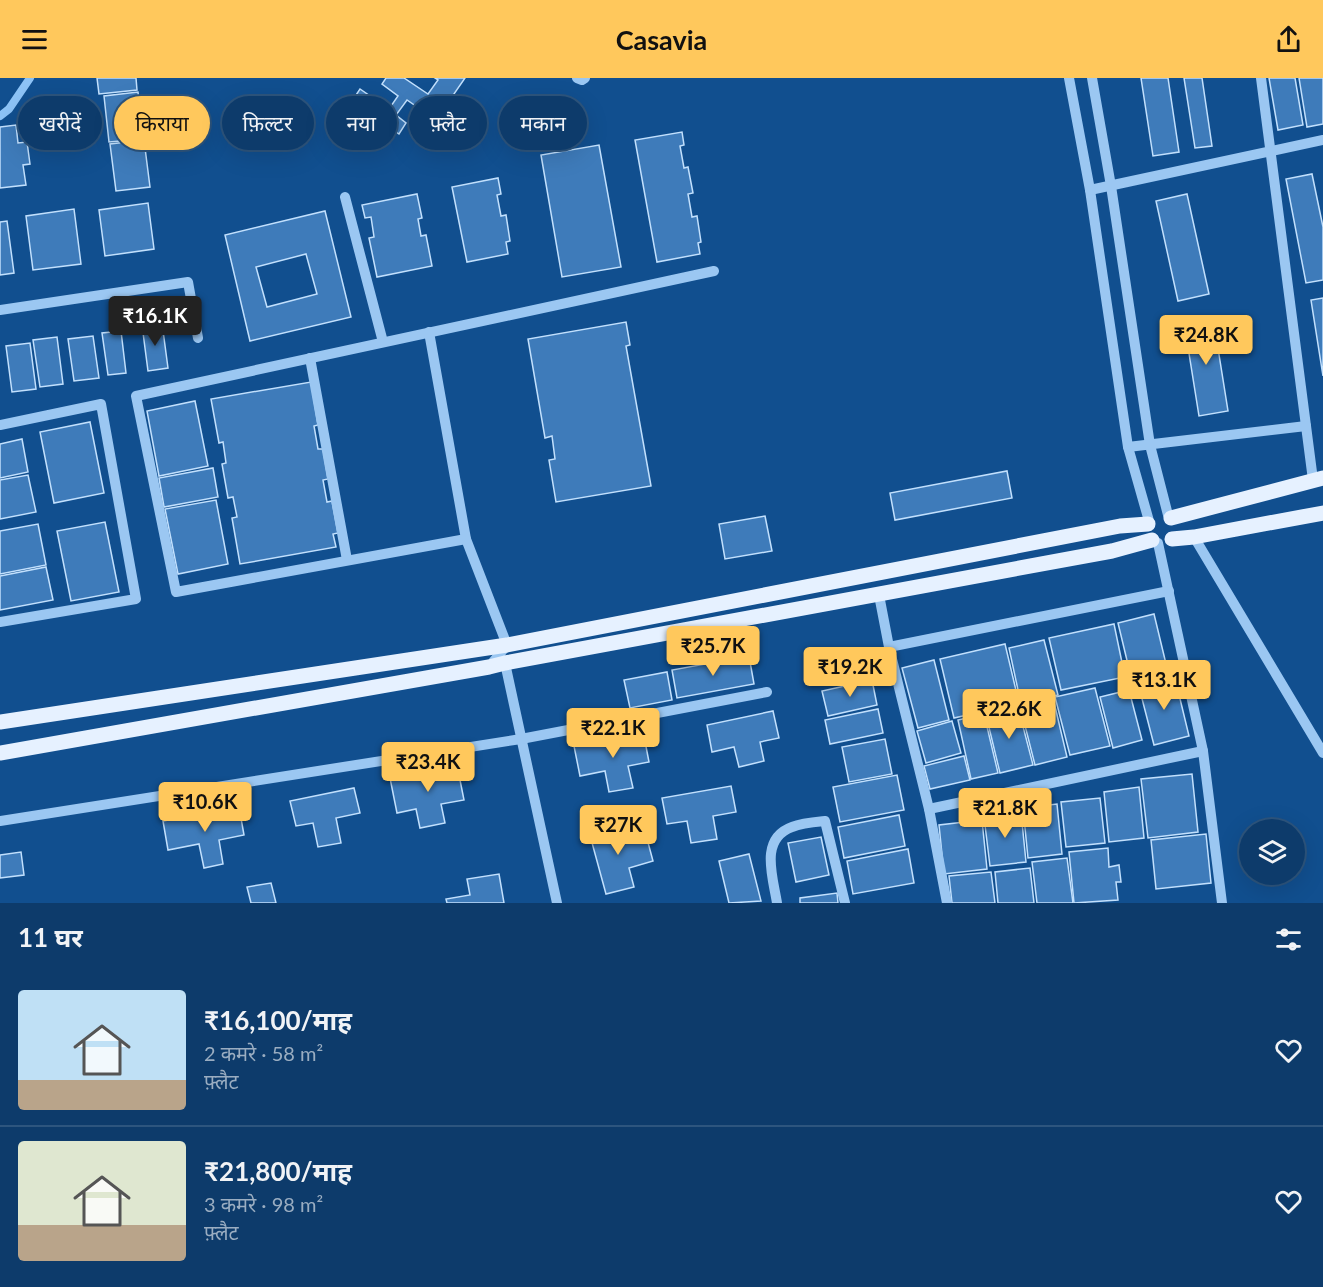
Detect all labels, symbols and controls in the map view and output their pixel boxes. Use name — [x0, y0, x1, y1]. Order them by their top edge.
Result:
icon: menu — [18, 23, 51, 56]
text: Casavia — [616, 23, 707, 56]
icon: share — [1272, 23, 1305, 56]
chip: खरीदें — [18, 96, 102, 150]
chip: किराया — [114, 96, 210, 150]
chip: फ़िल्टर — [222, 96, 314, 150]
chip: नया — [326, 96, 397, 150]
chip: फ़्लैट — [409, 96, 487, 150]
chip: मकान — [499, 96, 587, 150]
pin: ₹16.1K — [106, 296, 204, 347]
text: ₹16.1K — [123, 303, 187, 327]
pin: ₹24.8K — [1157, 315, 1255, 366]
text: ₹24.8K — [1174, 322, 1238, 346]
pin: ₹25.7K — [664, 626, 762, 677]
text: ₹25.7K — [681, 633, 745, 657]
pin: ₹19.2K — [801, 647, 899, 698]
text: ₹19.2K — [818, 654, 882, 678]
pin: ₹13.1K — [1115, 660, 1213, 711]
text: ₹13.1K — [1132, 667, 1196, 691]
pin: ₹22.6K — [960, 689, 1058, 740]
text: ₹22.6K — [977, 696, 1041, 720]
pin: ₹22.1K — [564, 708, 662, 759]
text: ₹22.1K — [581, 715, 645, 739]
pin: ₹23.4K — [379, 742, 477, 793]
text: ₹23.4K — [396, 749, 460, 773]
pin: ₹10.6K — [156, 782, 254, 833]
pin: ₹21.8K — [956, 788, 1054, 839]
text: ₹10.6K — [173, 789, 237, 813]
text: ₹21.8K — [973, 795, 1037, 819]
pin: ₹27K — [582, 805, 654, 856]
text: ₹27K — [594, 812, 642, 836]
map controls — [1239, 819, 1305, 885]
button: layers — [1239, 819, 1305, 885]
text: 11 घर — [18, 921, 83, 953]
icon: filters — [1272, 923, 1305, 956]
text: ₹16,100/माह — [204, 1004, 352, 1036]
icon: home — [66, 1014, 138, 1086]
icon: heart — [1272, 1034, 1305, 1067]
text: 2 कमरे · 58 m² — [204, 1041, 323, 1065]
text: फ़्लैट — [204, 1069, 239, 1093]
text: ₹21,800/माह — [204, 1155, 352, 1187]
icon: home — [66, 1165, 138, 1237]
icon: heart — [1272, 1185, 1305, 1218]
text: 3 कमरे · 98 m² — [204, 1192, 323, 1216]
text: फ़्लैट — [204, 1220, 239, 1244]

